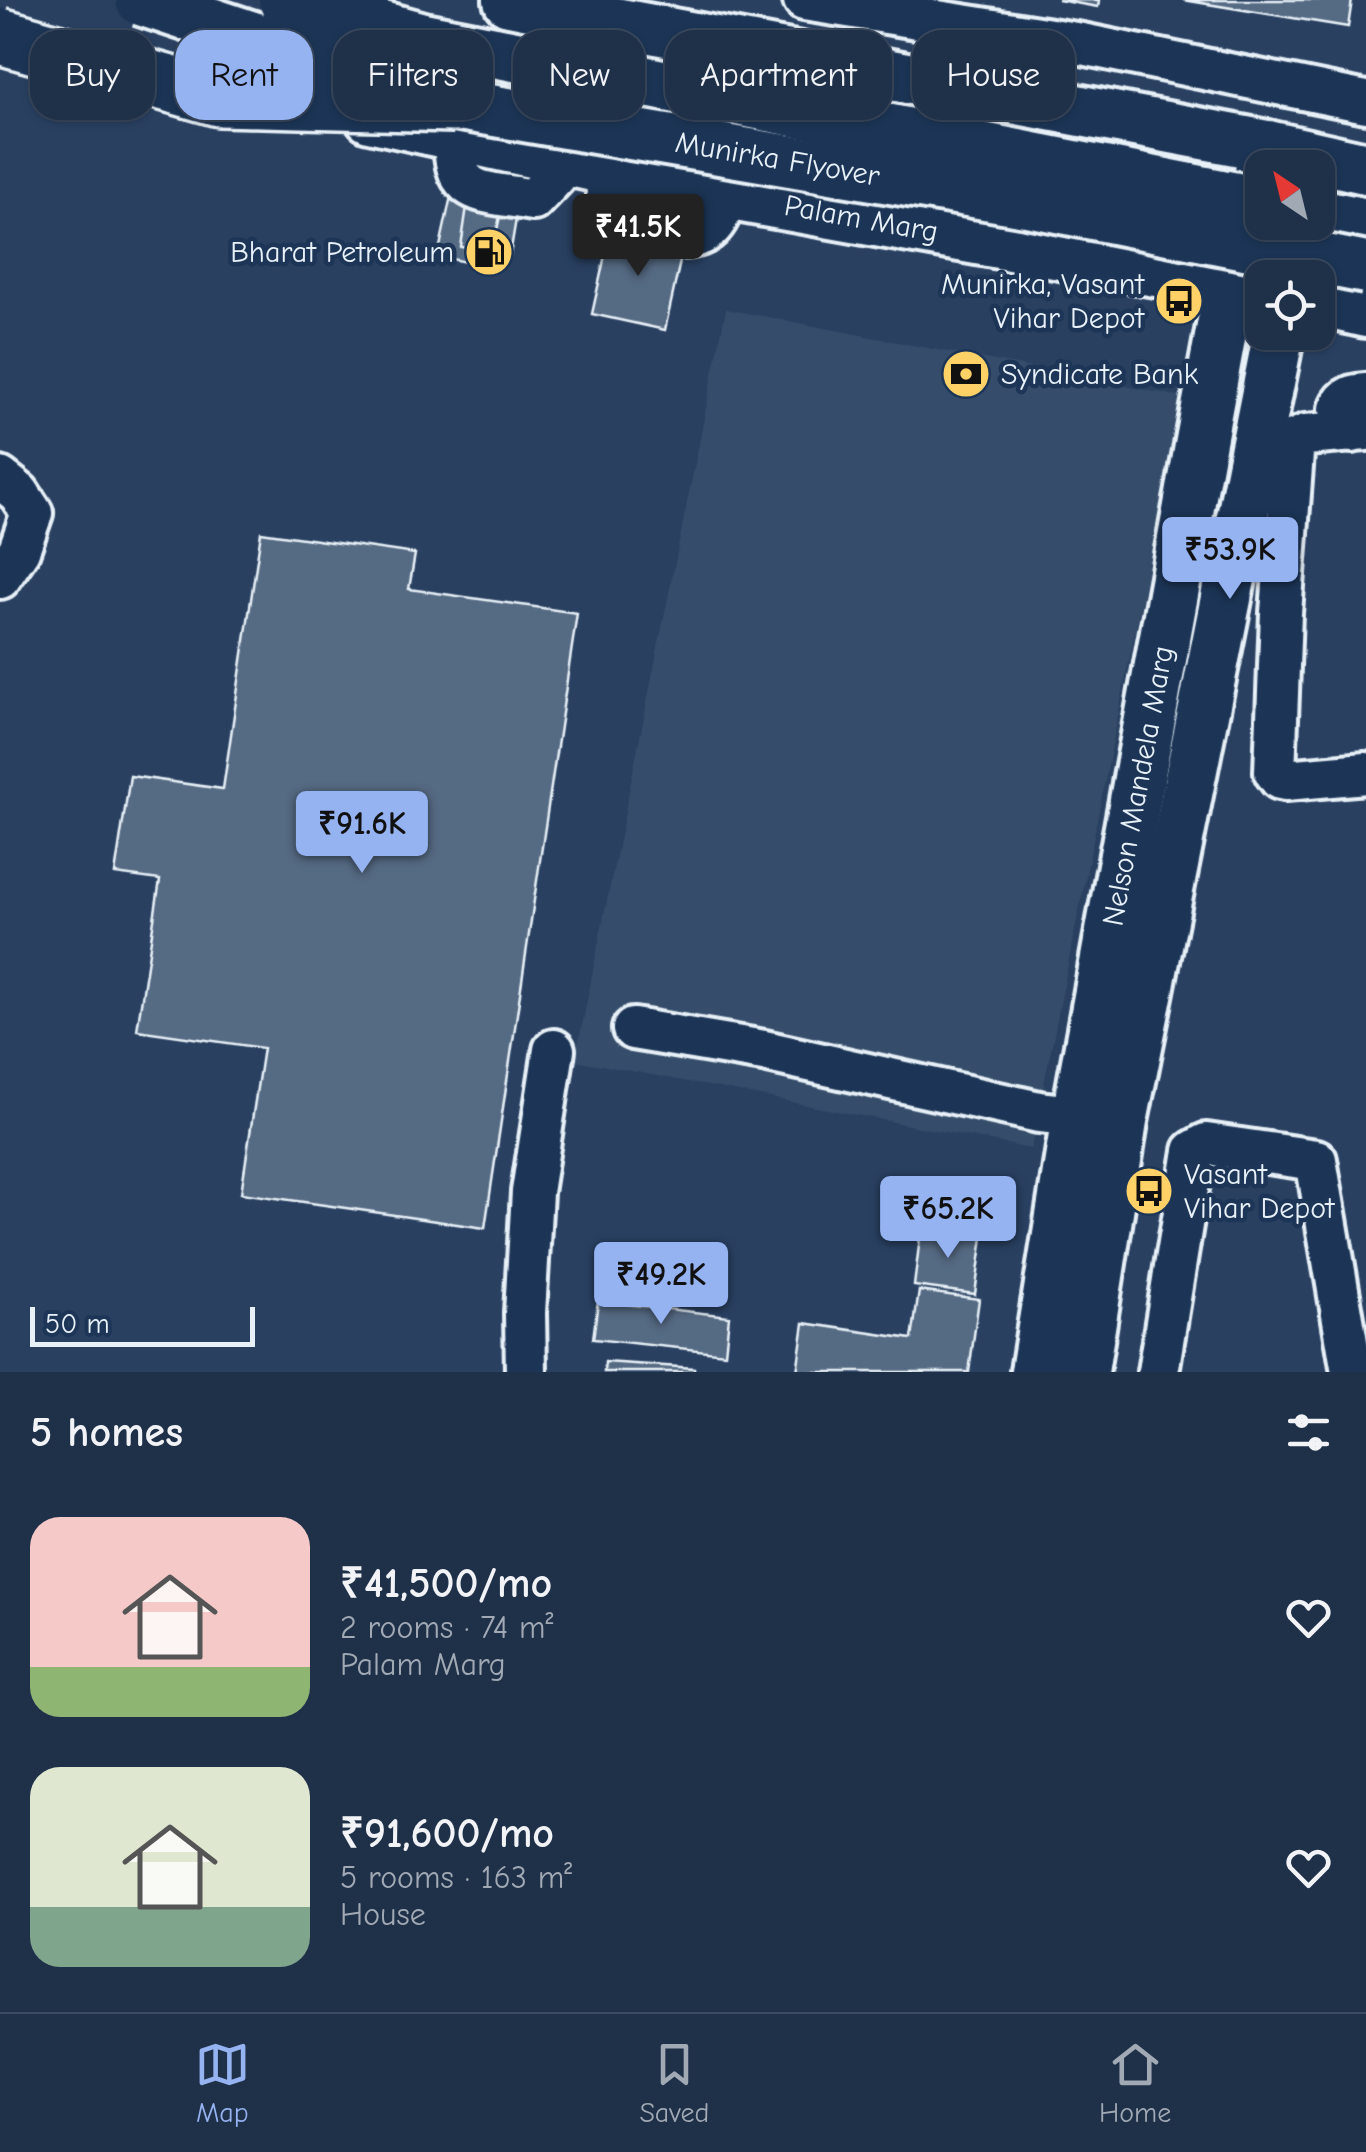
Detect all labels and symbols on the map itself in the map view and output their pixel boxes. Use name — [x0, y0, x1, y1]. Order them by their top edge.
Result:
street label: Munirka Flyover — [673, 125, 882, 194]
north arrow — [1245, 150, 1335, 240]
street label: Palam Marg — [782, 188, 941, 250]
pin: ₹41.5K — [557, 194, 719, 279]
fuel station icon: Bharat Petroleum — [463, 226, 515, 278]
place label: Bharat Petroleum — [230, 235, 454, 270]
place label: Munirka, Vasant Vihar Depot — [941, 267, 1145, 336]
bus stop icon: Munirka, Vasant Vihar Depot — [1153, 275, 1205, 327]
bank icon: Syndicate Bank — [940, 348, 992, 400]
place label: Syndicate Bank — [1001, 357, 1199, 392]
pin: ₹53.9K — [1149, 517, 1311, 602]
street label: Nelson Mandela Marg — [1095, 643, 1181, 929]
pin: ₹91.6K — [281, 791, 443, 876]
place label: Vasant Vihar Depot — [1184, 1157, 1336, 1226]
bus stop icon: Vasant Vihar Depot — [1123, 1165, 1175, 1217]
pin: ₹65.2K — [867, 1176, 1029, 1261]
pin: ₹49.2K — [580, 1242, 742, 1327]
scale bar — [30, 1302, 255, 1346]

